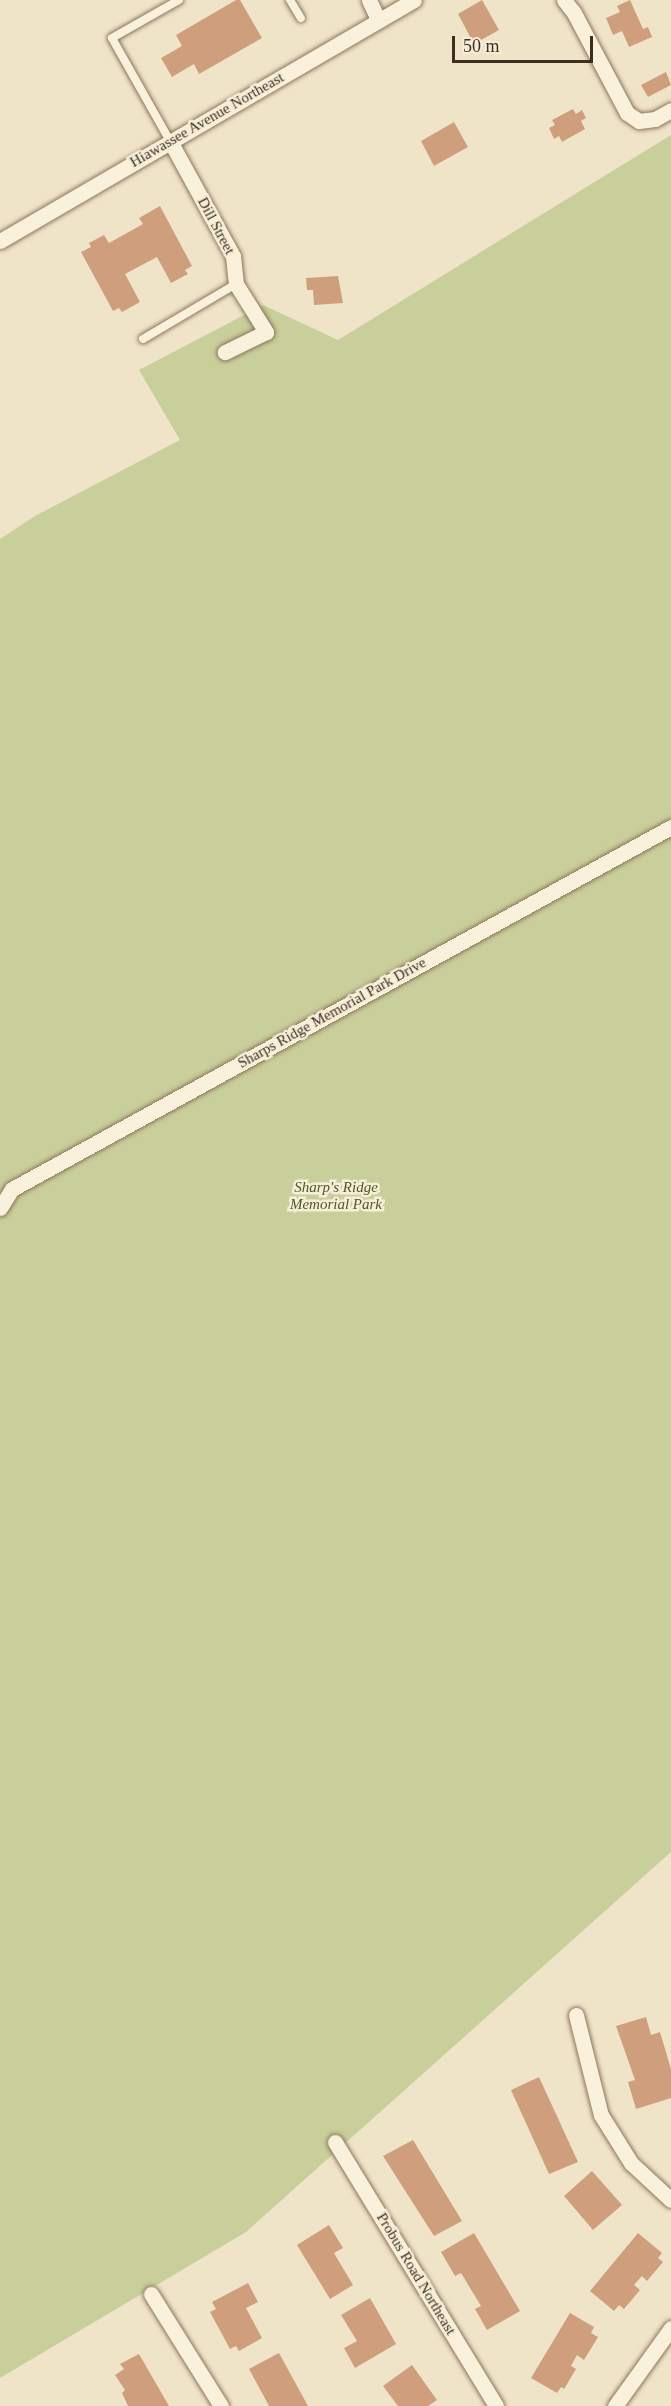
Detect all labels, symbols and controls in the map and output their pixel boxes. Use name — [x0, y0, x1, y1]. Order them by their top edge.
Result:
scale bar — [455, 24, 596, 62]
text: 50 m — [463, 36, 500, 56]
street label: Hiawassee Avenue Northeast — [127, 68, 287, 172]
street label: Dill Street — [193, 194, 239, 258]
street label: Sharps Ridge Memorial Park Drive — [235, 954, 429, 1072]
park label: Sharp's Ridge Memorial Park — [290, 1178, 382, 1213]
street label: Probus Road Northeast — [372, 2210, 460, 2338]

